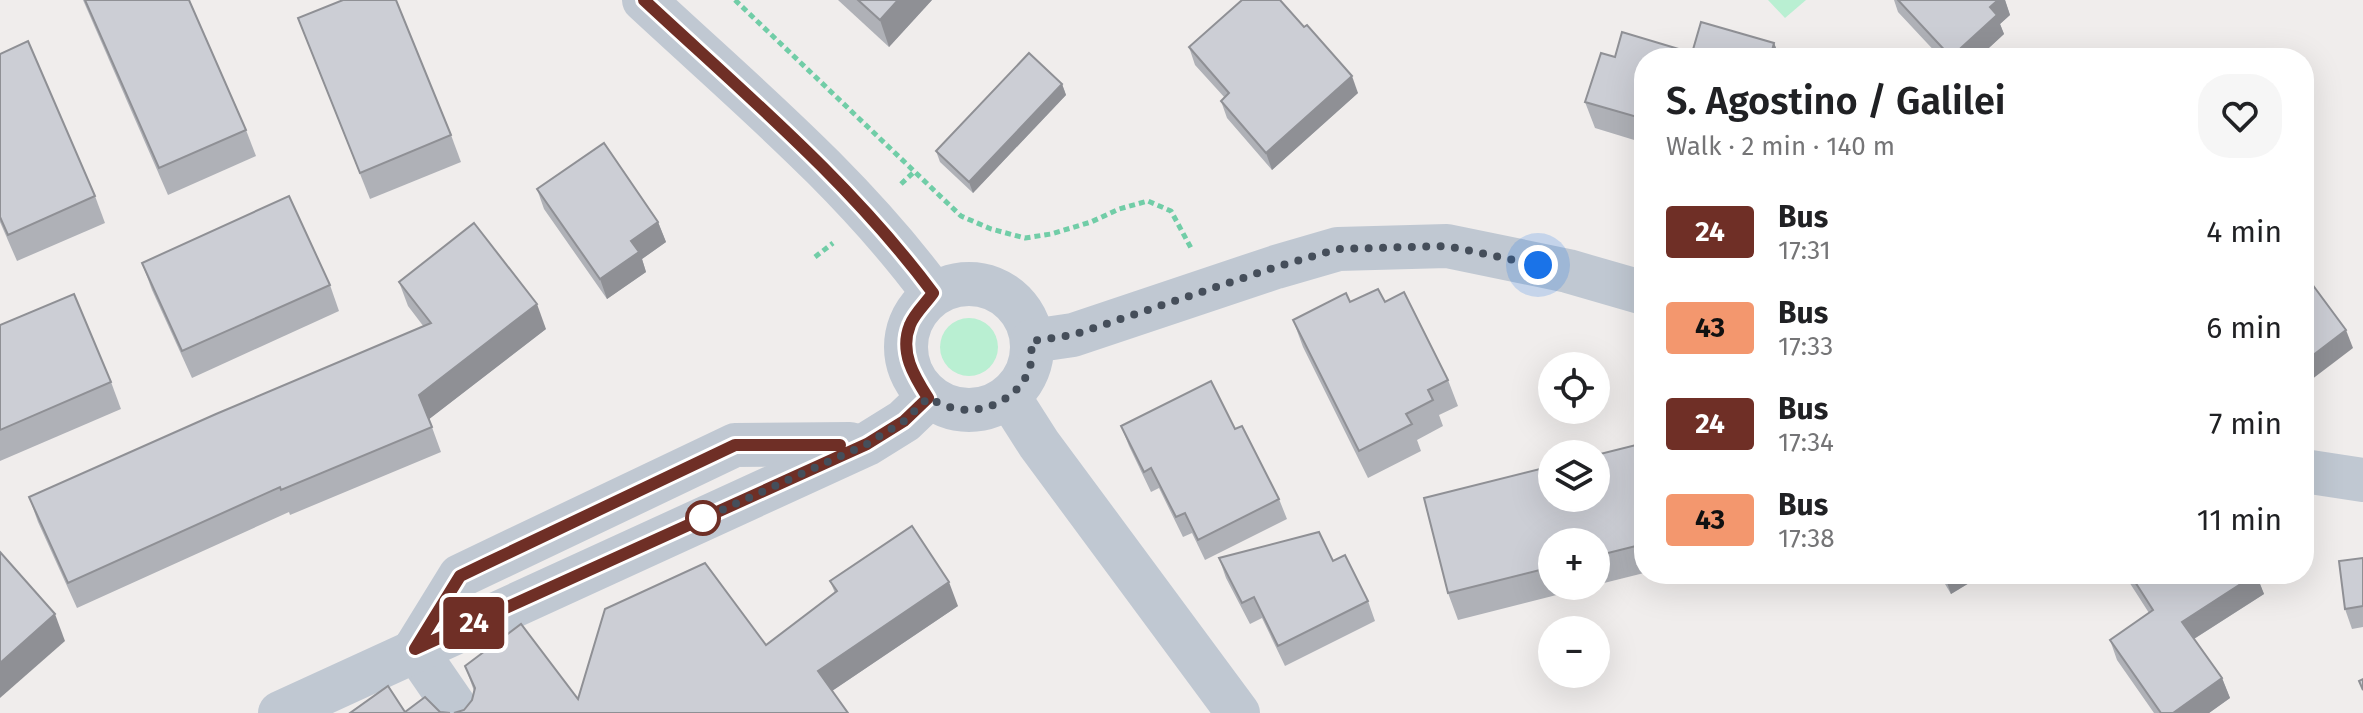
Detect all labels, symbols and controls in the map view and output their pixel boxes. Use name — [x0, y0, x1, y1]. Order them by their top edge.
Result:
button: heart — [2198, 74, 2282, 158]
text: S. Agostino / Galilei — [1666, 78, 2006, 124]
text: Walk · 2 min · 140 m — [1666, 131, 1895, 162]
text: Bus — [1778, 199, 1828, 235]
text: 4 min — [2206, 214, 2282, 250]
text: 24 — [1695, 215, 1725, 248]
text: 17:31 — [1778, 235, 1831, 266]
your location — [1518, 245, 1558, 285]
text: Bus — [1778, 295, 1828, 331]
text: 6 min — [2206, 310, 2282, 346]
text: 43 — [1695, 311, 1725, 344]
text: 17:33 — [1778, 331, 1833, 362]
map controls — [1538, 352, 1610, 688]
button: locate — [1538, 352, 1610, 424]
text: Bus — [1778, 391, 1828, 427]
text: 7 min — [2209, 406, 2282, 442]
text: 24 — [1695, 407, 1725, 440]
text: 17:34 — [1778, 427, 1834, 458]
button: layers — [1538, 440, 1610, 512]
text: Bus — [1778, 487, 1828, 523]
unlabelled marker — [686, 501, 720, 535]
text: 11 min — [2197, 502, 2282, 538]
text: 43 — [1695, 503, 1725, 536]
text: 17:38 — [1778, 523, 1835, 554]
button: + — [1538, 528, 1610, 600]
line badge: 24 — [438, 597, 510, 649]
text: 24 — [459, 606, 489, 639]
button: − — [1538, 616, 1610, 688]

